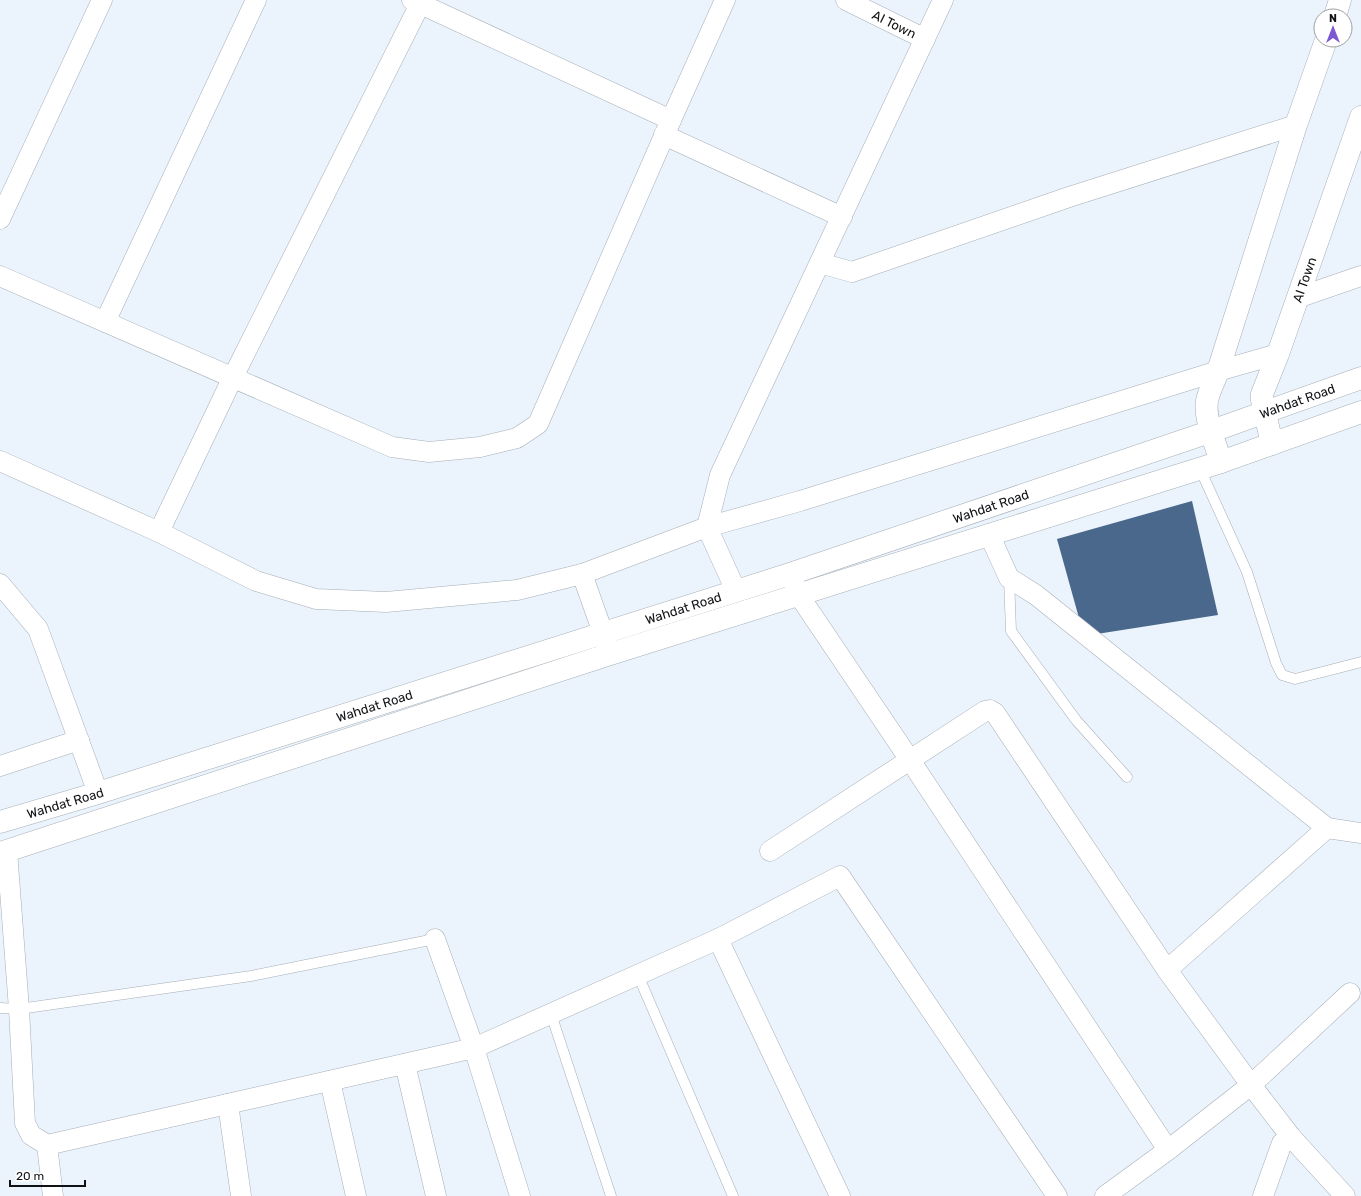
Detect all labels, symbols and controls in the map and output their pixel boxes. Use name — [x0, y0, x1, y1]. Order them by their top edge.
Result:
street label: AI Town — [870, 7, 919, 41]
north arrow — [1313, 8, 1353, 48]
text: N — [1329, 12, 1337, 25]
street label: AI Town — [1289, 255, 1319, 304]
street label: Wahdat Road — [1257, 380, 1337, 421]
street label: Wahdat Road — [951, 486, 1031, 526]
street label: Wahdat Road — [643, 589, 723, 627]
street label: Wahdat Road — [334, 686, 414, 725]
street label: Wahdat Road — [25, 784, 105, 821]
scale bar — [10, 1162, 85, 1188]
text: 20 m — [16, 1169, 44, 1183]

